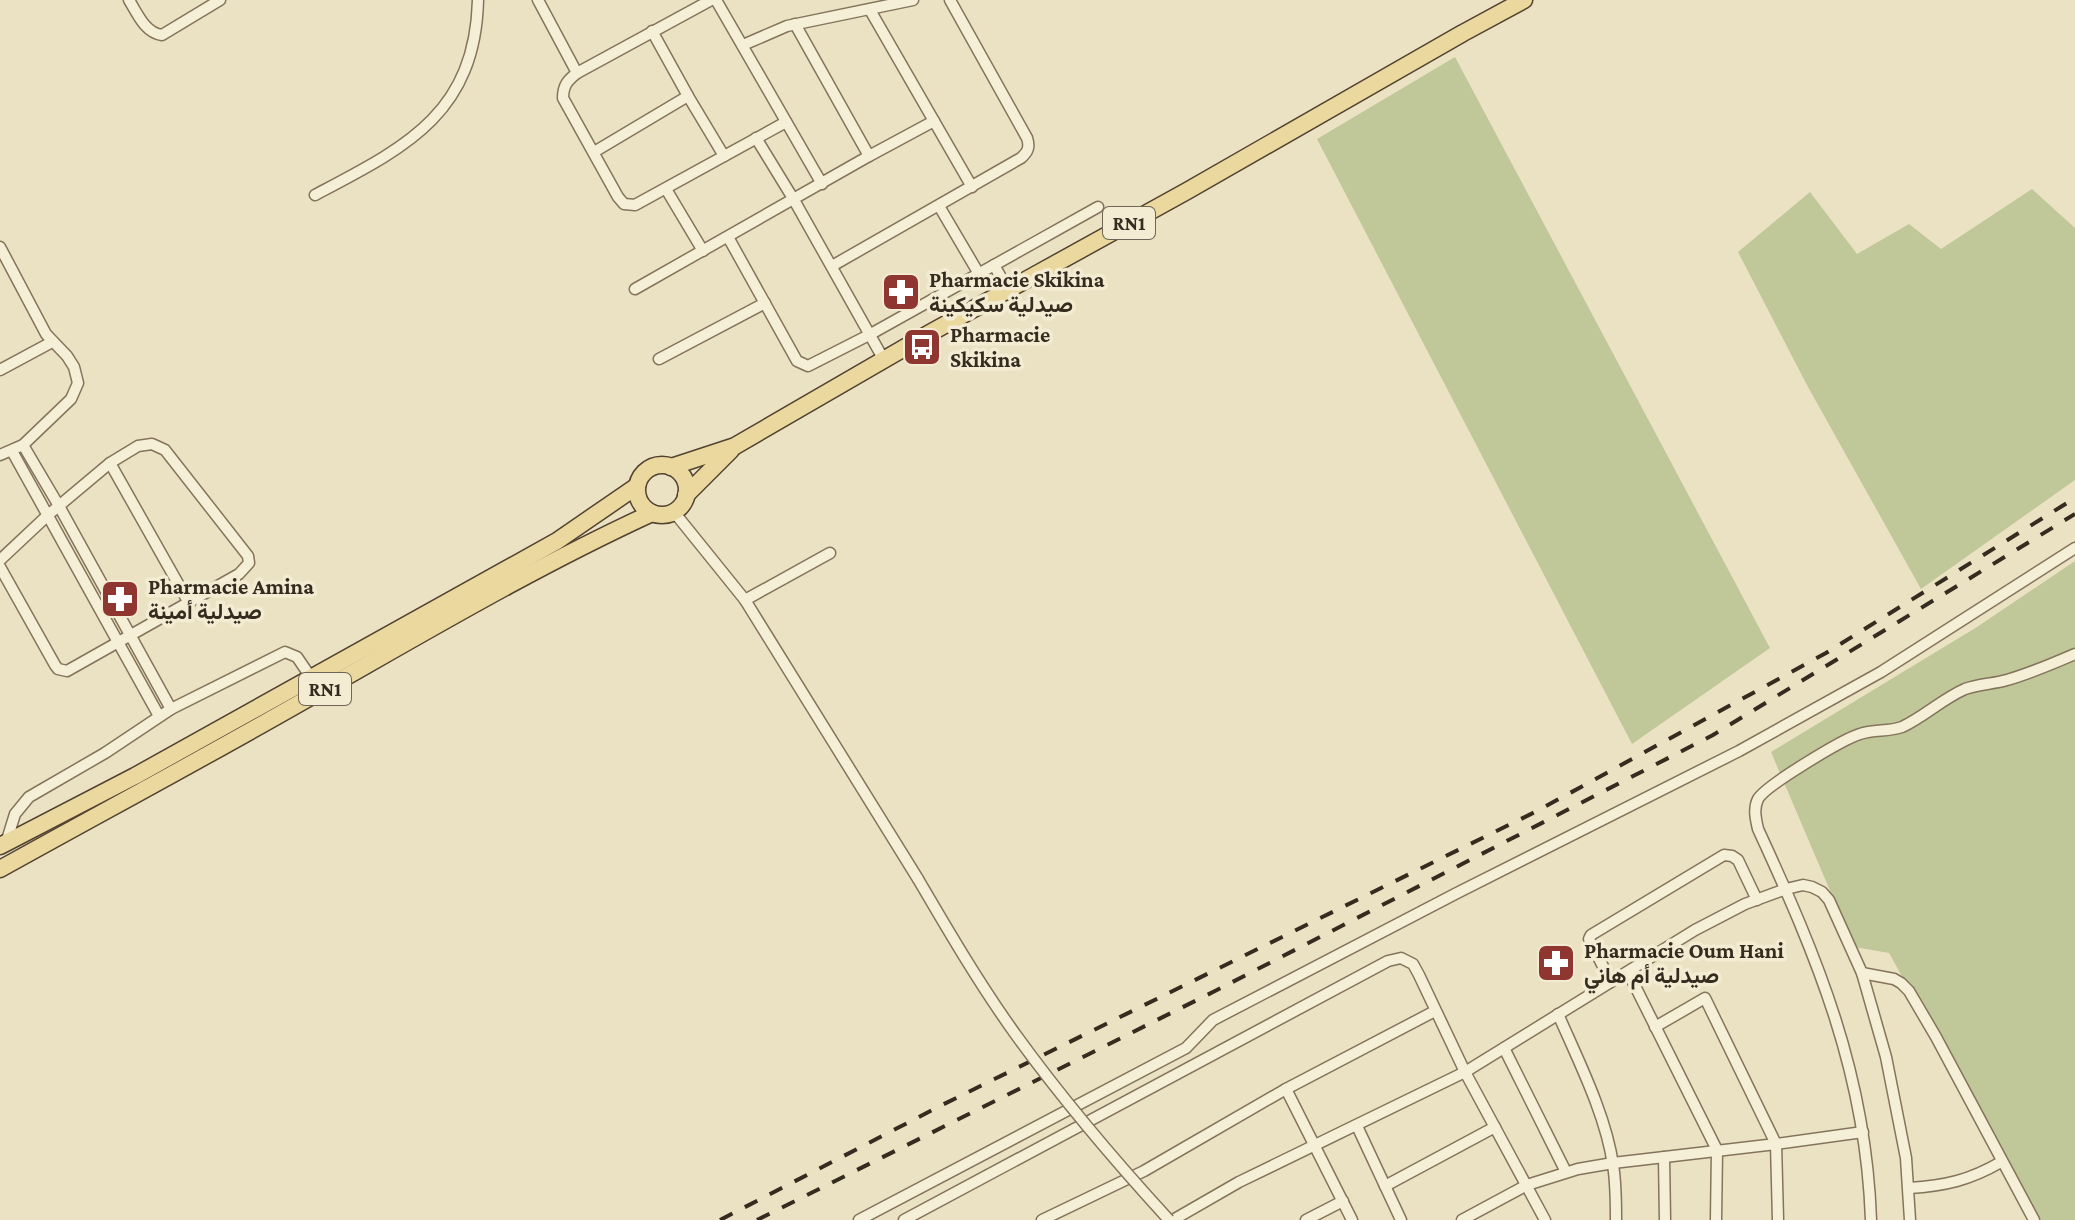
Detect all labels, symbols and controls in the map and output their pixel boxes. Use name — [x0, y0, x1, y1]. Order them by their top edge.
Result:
road number: RN1 — [1103, 207, 1155, 239]
place label: Pharmacie Skikina صيدلية سكيكينة — [929, 267, 1105, 317]
pharmacy icon: Pharmacie Skikina صيدلية سكيكينة — [880, 271, 922, 313]
place label: Pharmacie Skikina — [950, 322, 1050, 372]
bus stop icon: Pharmacie Skikina — [901, 326, 943, 368]
place label: Pharmacie Amina صيدلية أمينة — [148, 574, 314, 624]
pharmacy icon: Pharmacie Amina صيدلية أمينة — [99, 578, 141, 620]
road number: RN1 — [299, 673, 351, 705]
place label: Pharmacie Oum Hani صيدلية أم هاني — [1584, 938, 1784, 994]
pharmacy icon: Pharmacie Oum Hani صيدلية أم هاني — [1535, 942, 1577, 984]

